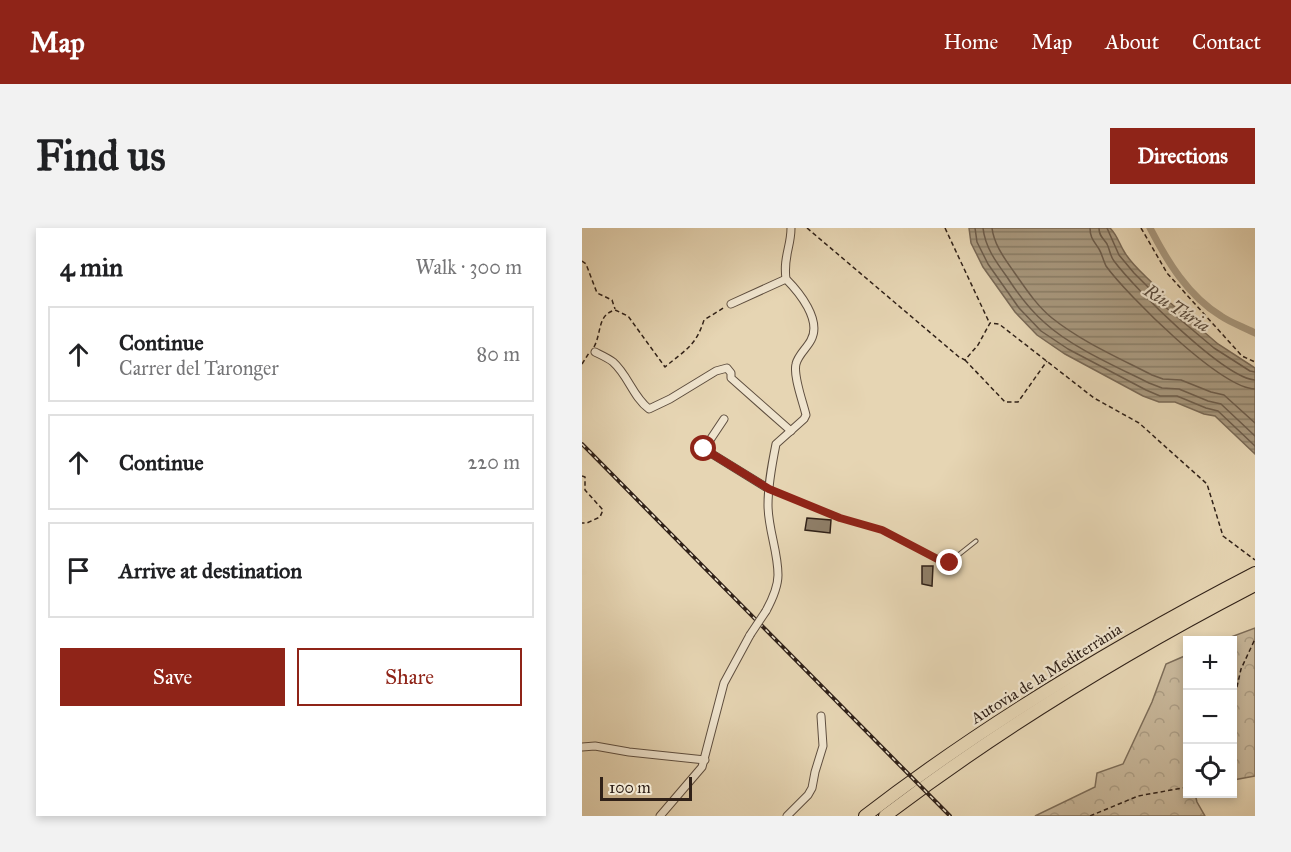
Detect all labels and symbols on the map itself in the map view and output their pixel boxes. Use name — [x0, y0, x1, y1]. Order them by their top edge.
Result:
water label: Riu Túria — [1139, 279, 1214, 337]
route start — [690, 435, 716, 461]
route end — [936, 549, 962, 575]
street label: Autovia de la Mediterrània — [967, 619, 1125, 728]
scale bar — [600, 774, 692, 802]

